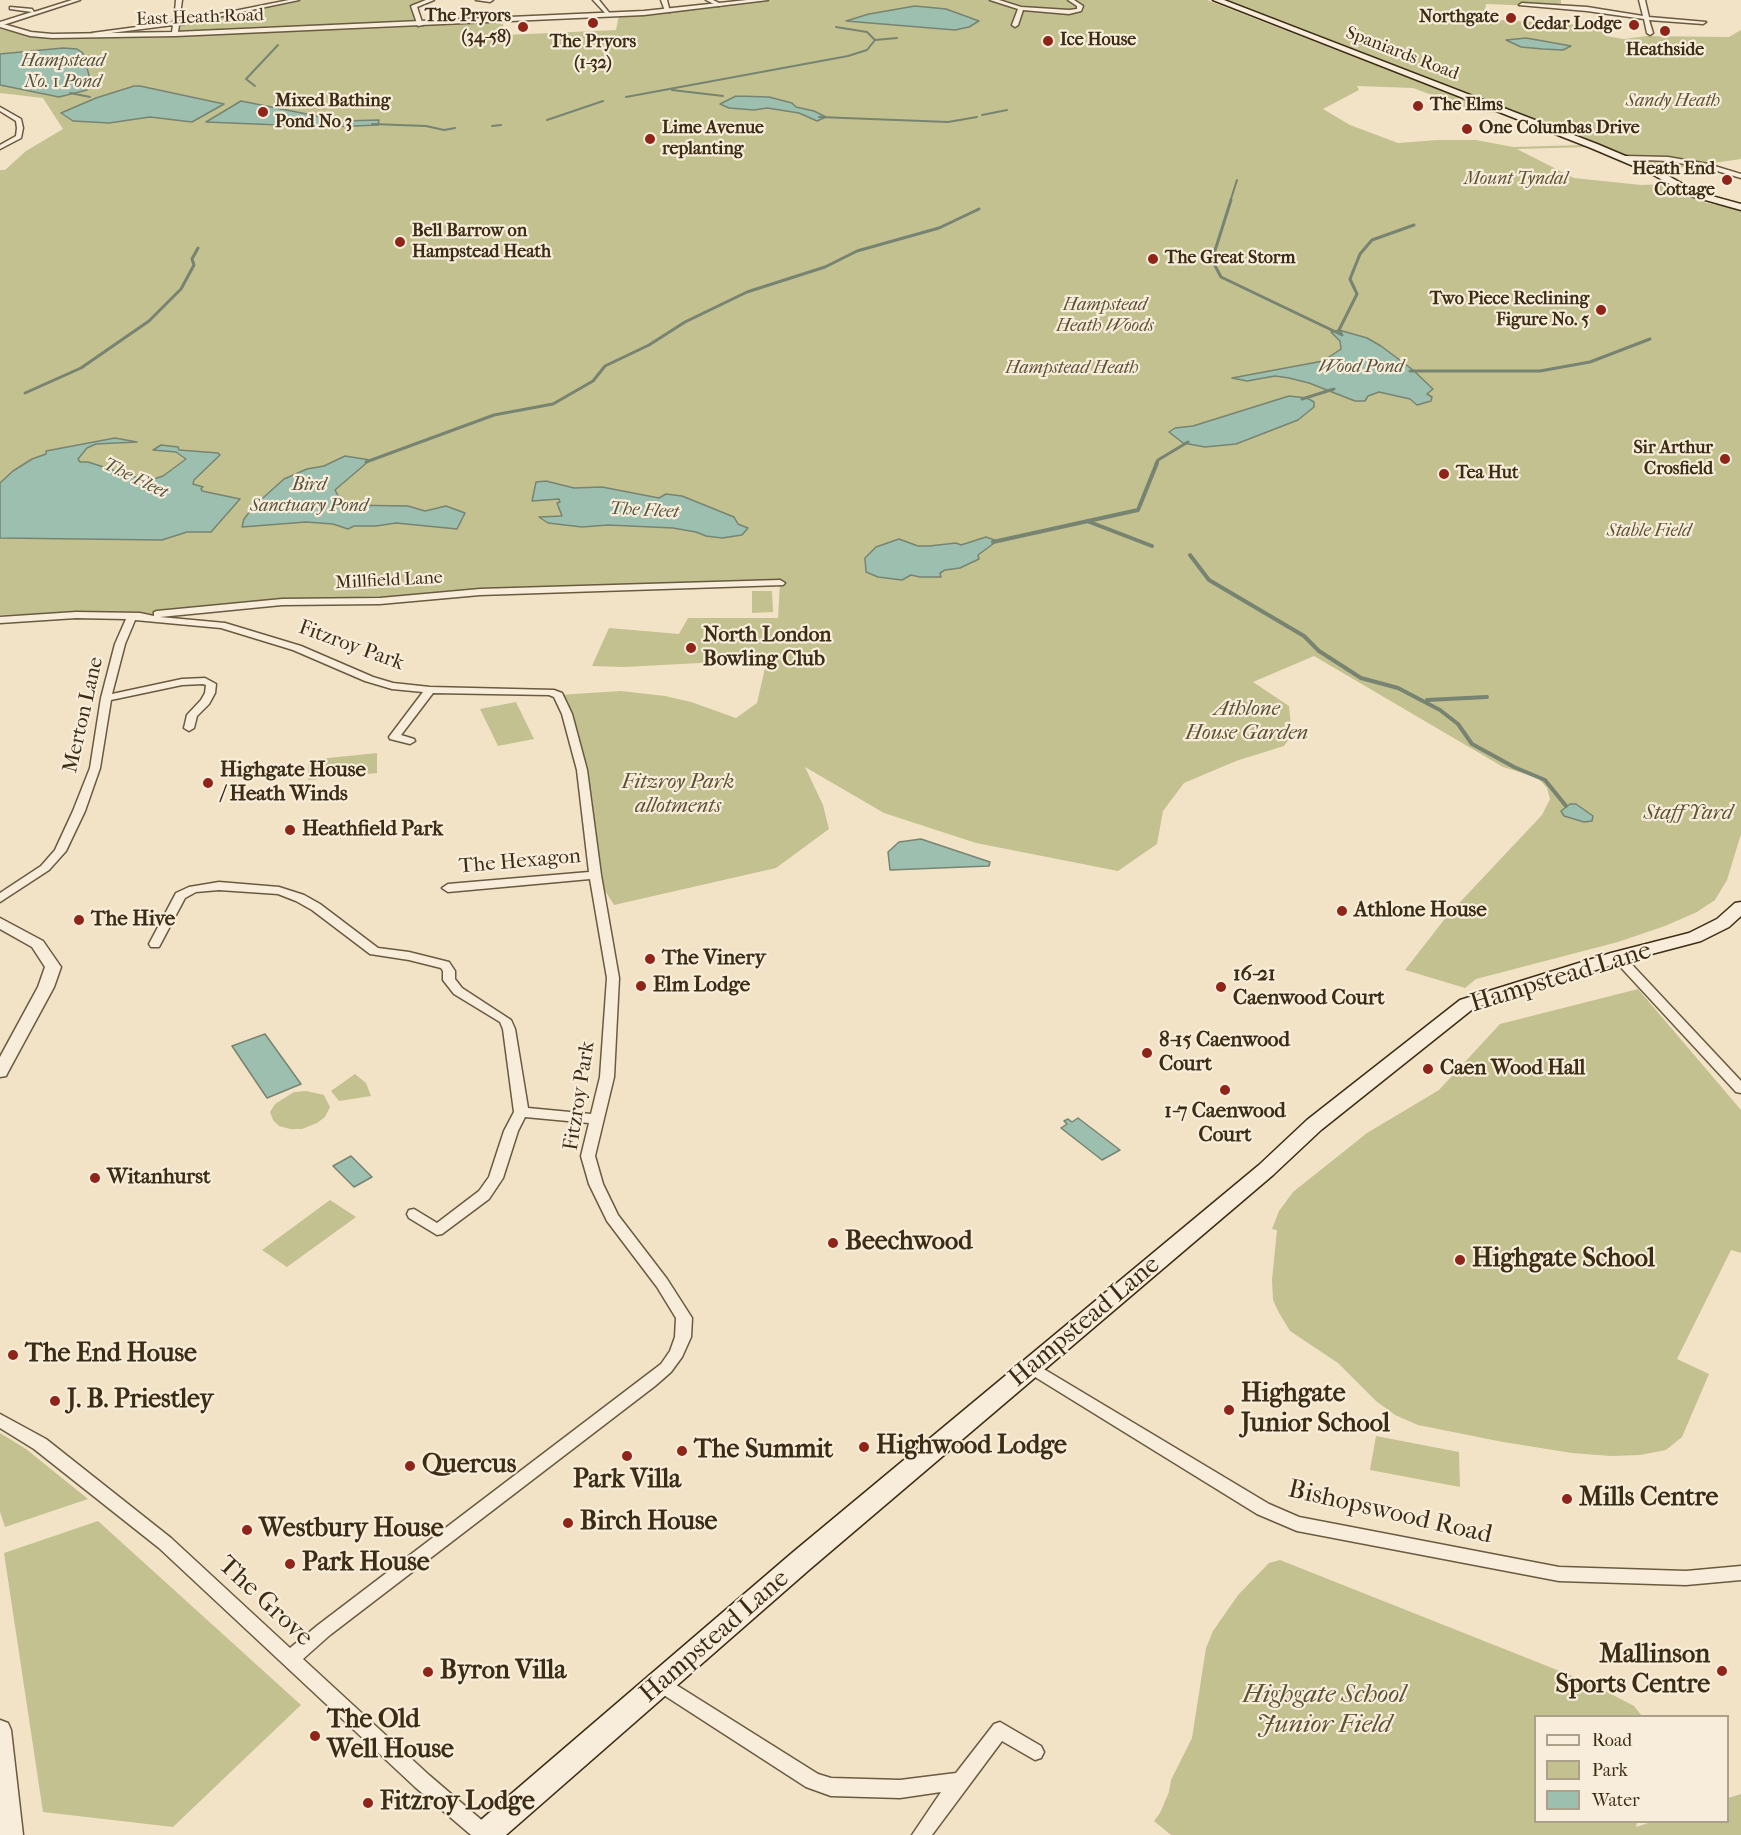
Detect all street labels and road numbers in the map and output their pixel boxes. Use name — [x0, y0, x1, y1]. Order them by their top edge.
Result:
street label: East Heath Road — [136, 5, 264, 31]
street label: Spaniards Road — [1342, 23, 1462, 85]
street label: Millfield Lane — [335, 567, 443, 595]
street label: Fitzroy Park — [295, 615, 407, 677]
street label: Merton Lane — [58, 655, 110, 775]
street label: The Hexagon — [458, 844, 582, 880]
street label: Hampstead Lane — [1467, 936, 1655, 1020]
street label: Fitzroy Park — [559, 1040, 601, 1152]
street label: Hampstead Lane — [1003, 1250, 1167, 1394]
street label: Bishopswood Road — [1285, 1474, 1495, 1552]
street label: The Grove — [211, 1550, 319, 1654]
street label: Hampstead Lane — [634, 1564, 796, 1710]

